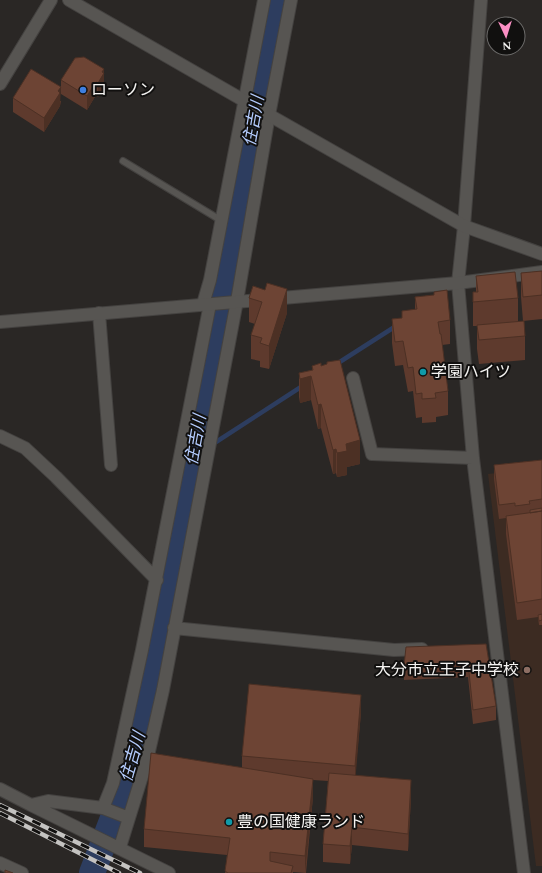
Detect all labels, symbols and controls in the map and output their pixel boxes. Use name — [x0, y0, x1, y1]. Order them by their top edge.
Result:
north arrow — [486, 16, 526, 56]
text: N — [502, 37, 512, 54]
place label: ローソン — [91, 78, 155, 102]
marker: ローソン — [78, 85, 88, 95]
water label: 住吉川 — [237, 92, 272, 148]
place label: 学園ハイツ — [431, 360, 511, 384]
marker: 学園ハイツ — [418, 367, 428, 377]
water label: 住吉川 — [179, 411, 214, 467]
place label: 大分市立王子中学校 — [375, 658, 519, 682]
marker: 大分市立王子中学校 — [522, 665, 532, 675]
water label: 住吉川 — [113, 727, 153, 785]
place label: 豊の国健康ランド — [237, 810, 365, 834]
marker: 豊の国健康ランド — [224, 817, 234, 827]

